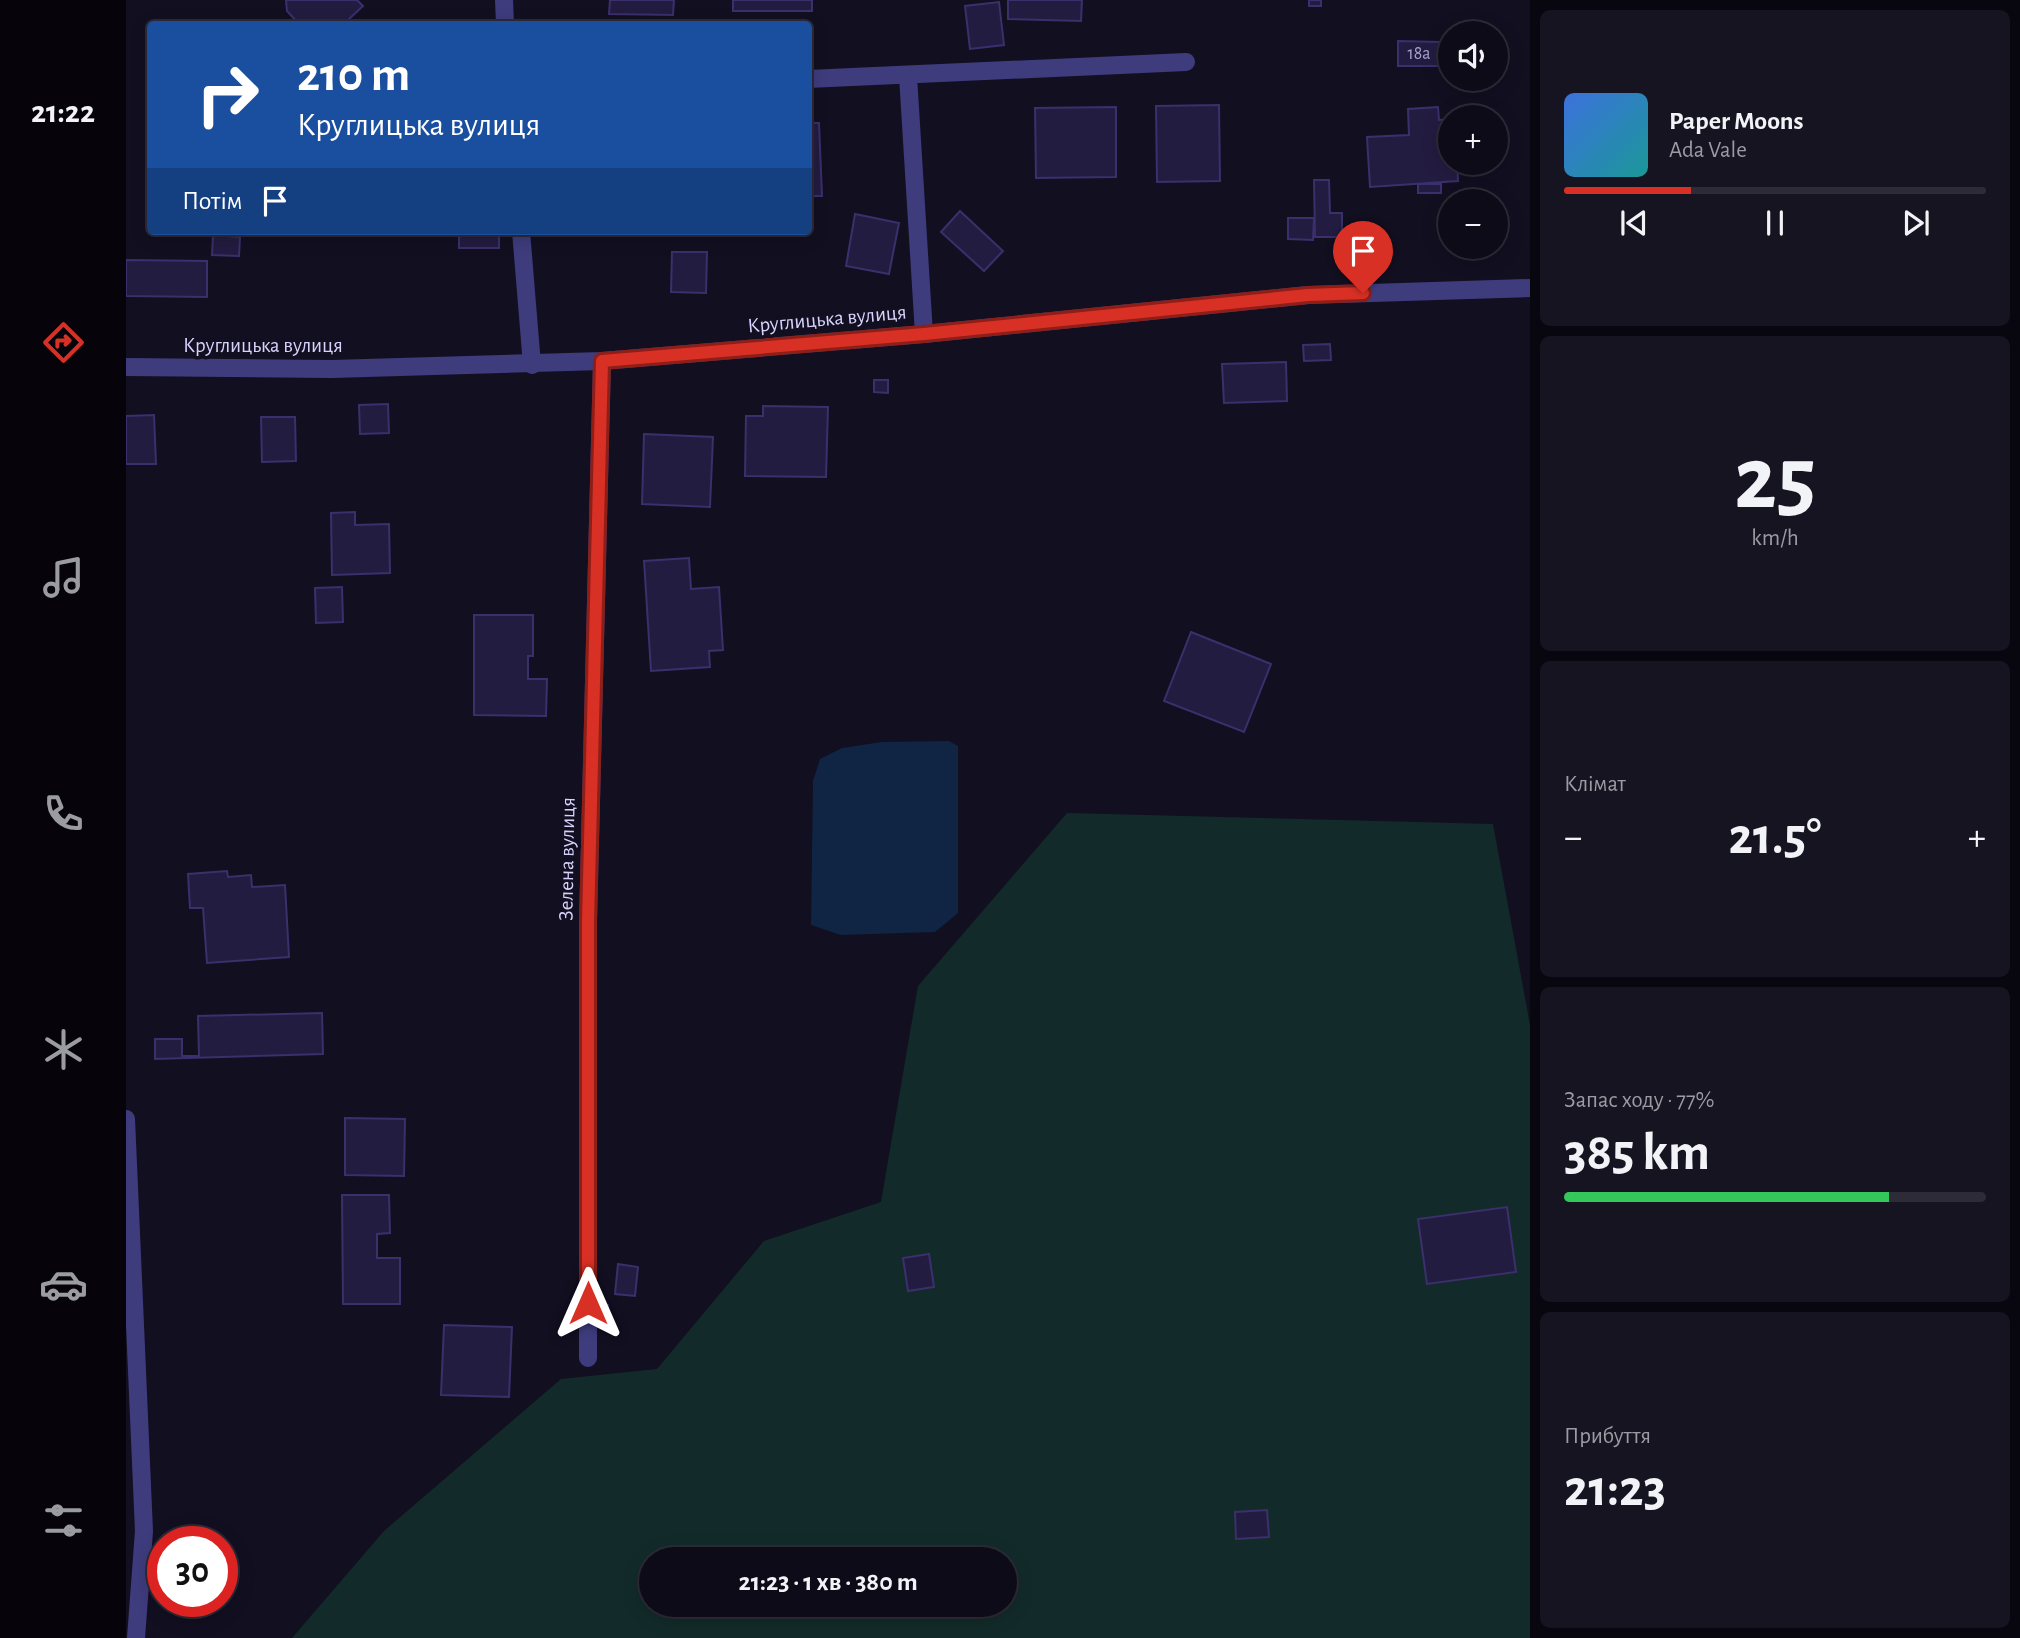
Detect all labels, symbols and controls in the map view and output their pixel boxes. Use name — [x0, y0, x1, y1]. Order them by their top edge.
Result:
map controls — [1438, 21, 1508, 259]
button: sound — [1438, 21, 1508, 91]
house number: 18а — [1408, 45, 1430, 63]
icon: right — [182, 49, 273, 140]
text: 210 m — [297, 51, 410, 100]
text: 21:22 — [31, 96, 95, 128]
button: + — [1438, 105, 1508, 175]
text: Paper Moons — [1669, 108, 1804, 134]
text: Круглицька вулиця — [297, 109, 540, 141]
text: Ada Vale — [1669, 139, 1747, 162]
icon: arrive — [256, 182, 294, 220]
text: Потім — [182, 188, 242, 214]
button: − — [1438, 189, 1508, 259]
icon: previous — [1615, 204, 1653, 242]
icon: pause — [1756, 204, 1794, 242]
icon: next — [1897, 204, 1935, 242]
pin — [1333, 221, 1393, 293]
icon: arrive — [1344, 232, 1382, 270]
street label: Круглицька вулиця — [746, 302, 908, 336]
icon: directions — [39, 318, 88, 367]
street label: Круглицька вулиця — [183, 335, 343, 356]
text: 25 — [1734, 434, 1816, 525]
text: km/h — [1751, 527, 1799, 550]
icon: music — [39, 553, 88, 602]
text: Клімат — [1564, 773, 1626, 796]
icon: phone — [39, 789, 88, 838]
street label: Зелена вулиця — [555, 797, 579, 921]
text: 21.5° — [1729, 811, 1821, 863]
text: − — [1564, 819, 1582, 857]
text: + — [1968, 819, 1986, 857]
icon: climate — [39, 1025, 88, 1074]
text: Запас ходу · 77% — [1564, 1089, 1715, 1112]
text: 385 km — [1564, 1127, 1710, 1179]
icon: car — [39, 1260, 88, 1309]
position arrow — [551, 1266, 625, 1340]
text: Прибуття — [1564, 1425, 1651, 1448]
text: 21:23 — [1564, 1463, 1666, 1515]
icon: filters — [39, 1496, 88, 1545]
speed limit sign: 30 — [147, 1526, 238, 1617]
text: 21:23 · 1 хв · 380 m — [738, 1569, 918, 1595]

